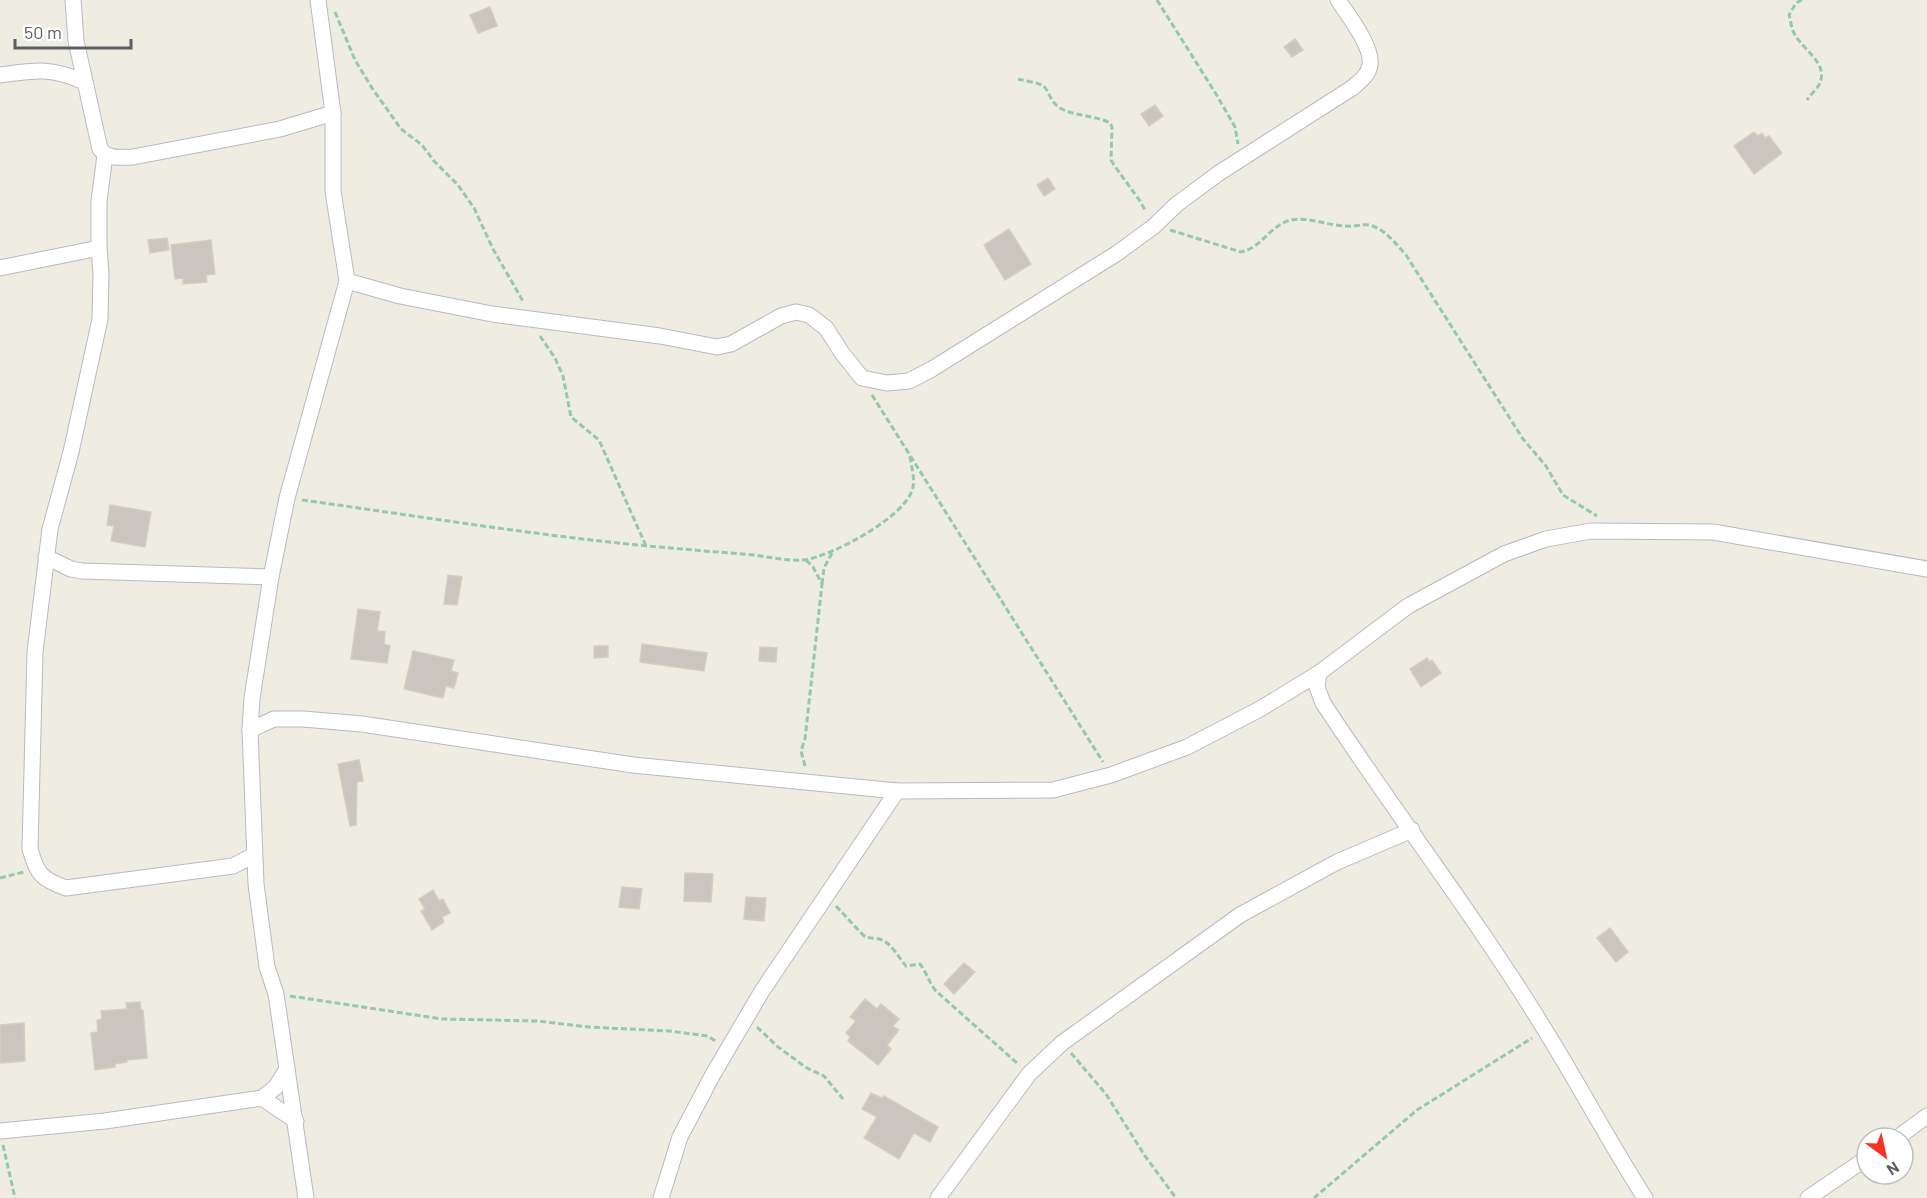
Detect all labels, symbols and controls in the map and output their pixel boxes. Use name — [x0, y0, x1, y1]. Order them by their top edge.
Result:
scale bar — [15, 12, 130, 50]
text: 50 m — [24, 21, 62, 43]
north arrow — [1855, 1126, 1915, 1186]
text: N — [1884, 1158, 1903, 1180]

